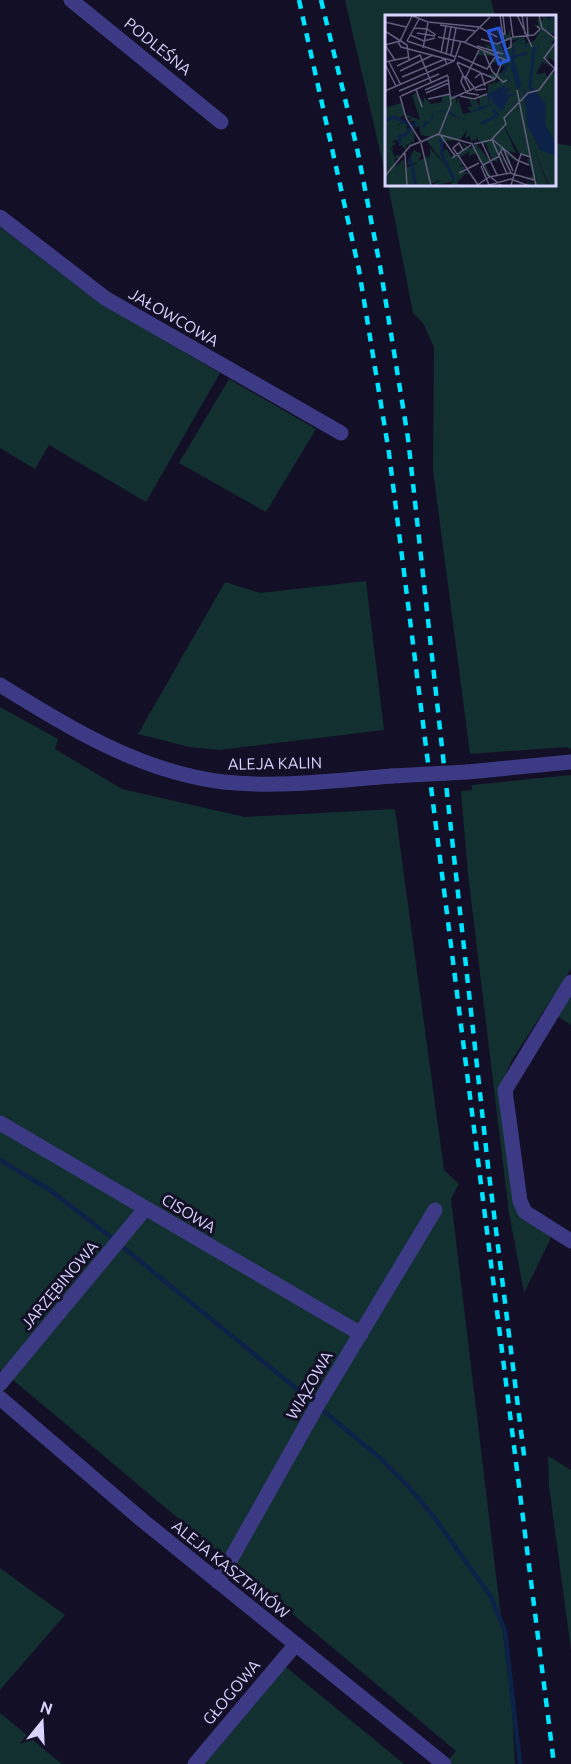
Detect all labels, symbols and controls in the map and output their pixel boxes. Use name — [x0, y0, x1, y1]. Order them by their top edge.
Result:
street label: PODLEŚNA — [121, 13, 196, 79]
inset map — [385, 15, 556, 186]
street label: JAŁOWCOWA — [126, 284, 222, 350]
street label: ALEJA KALIN — [228, 753, 322, 773]
street label: CISOWA — [159, 1190, 220, 1236]
street label: JARZĘBINOWA — [17, 1237, 101, 1333]
street label: WIĄZOWA — [282, 1347, 336, 1422]
street label: ALEJA KASZTANÓW — [169, 1516, 294, 1622]
street label: GŁOGOWA — [199, 1656, 264, 1728]
north arrow — [12, 1692, 72, 1752]
text: N — [38, 1697, 55, 1718]

